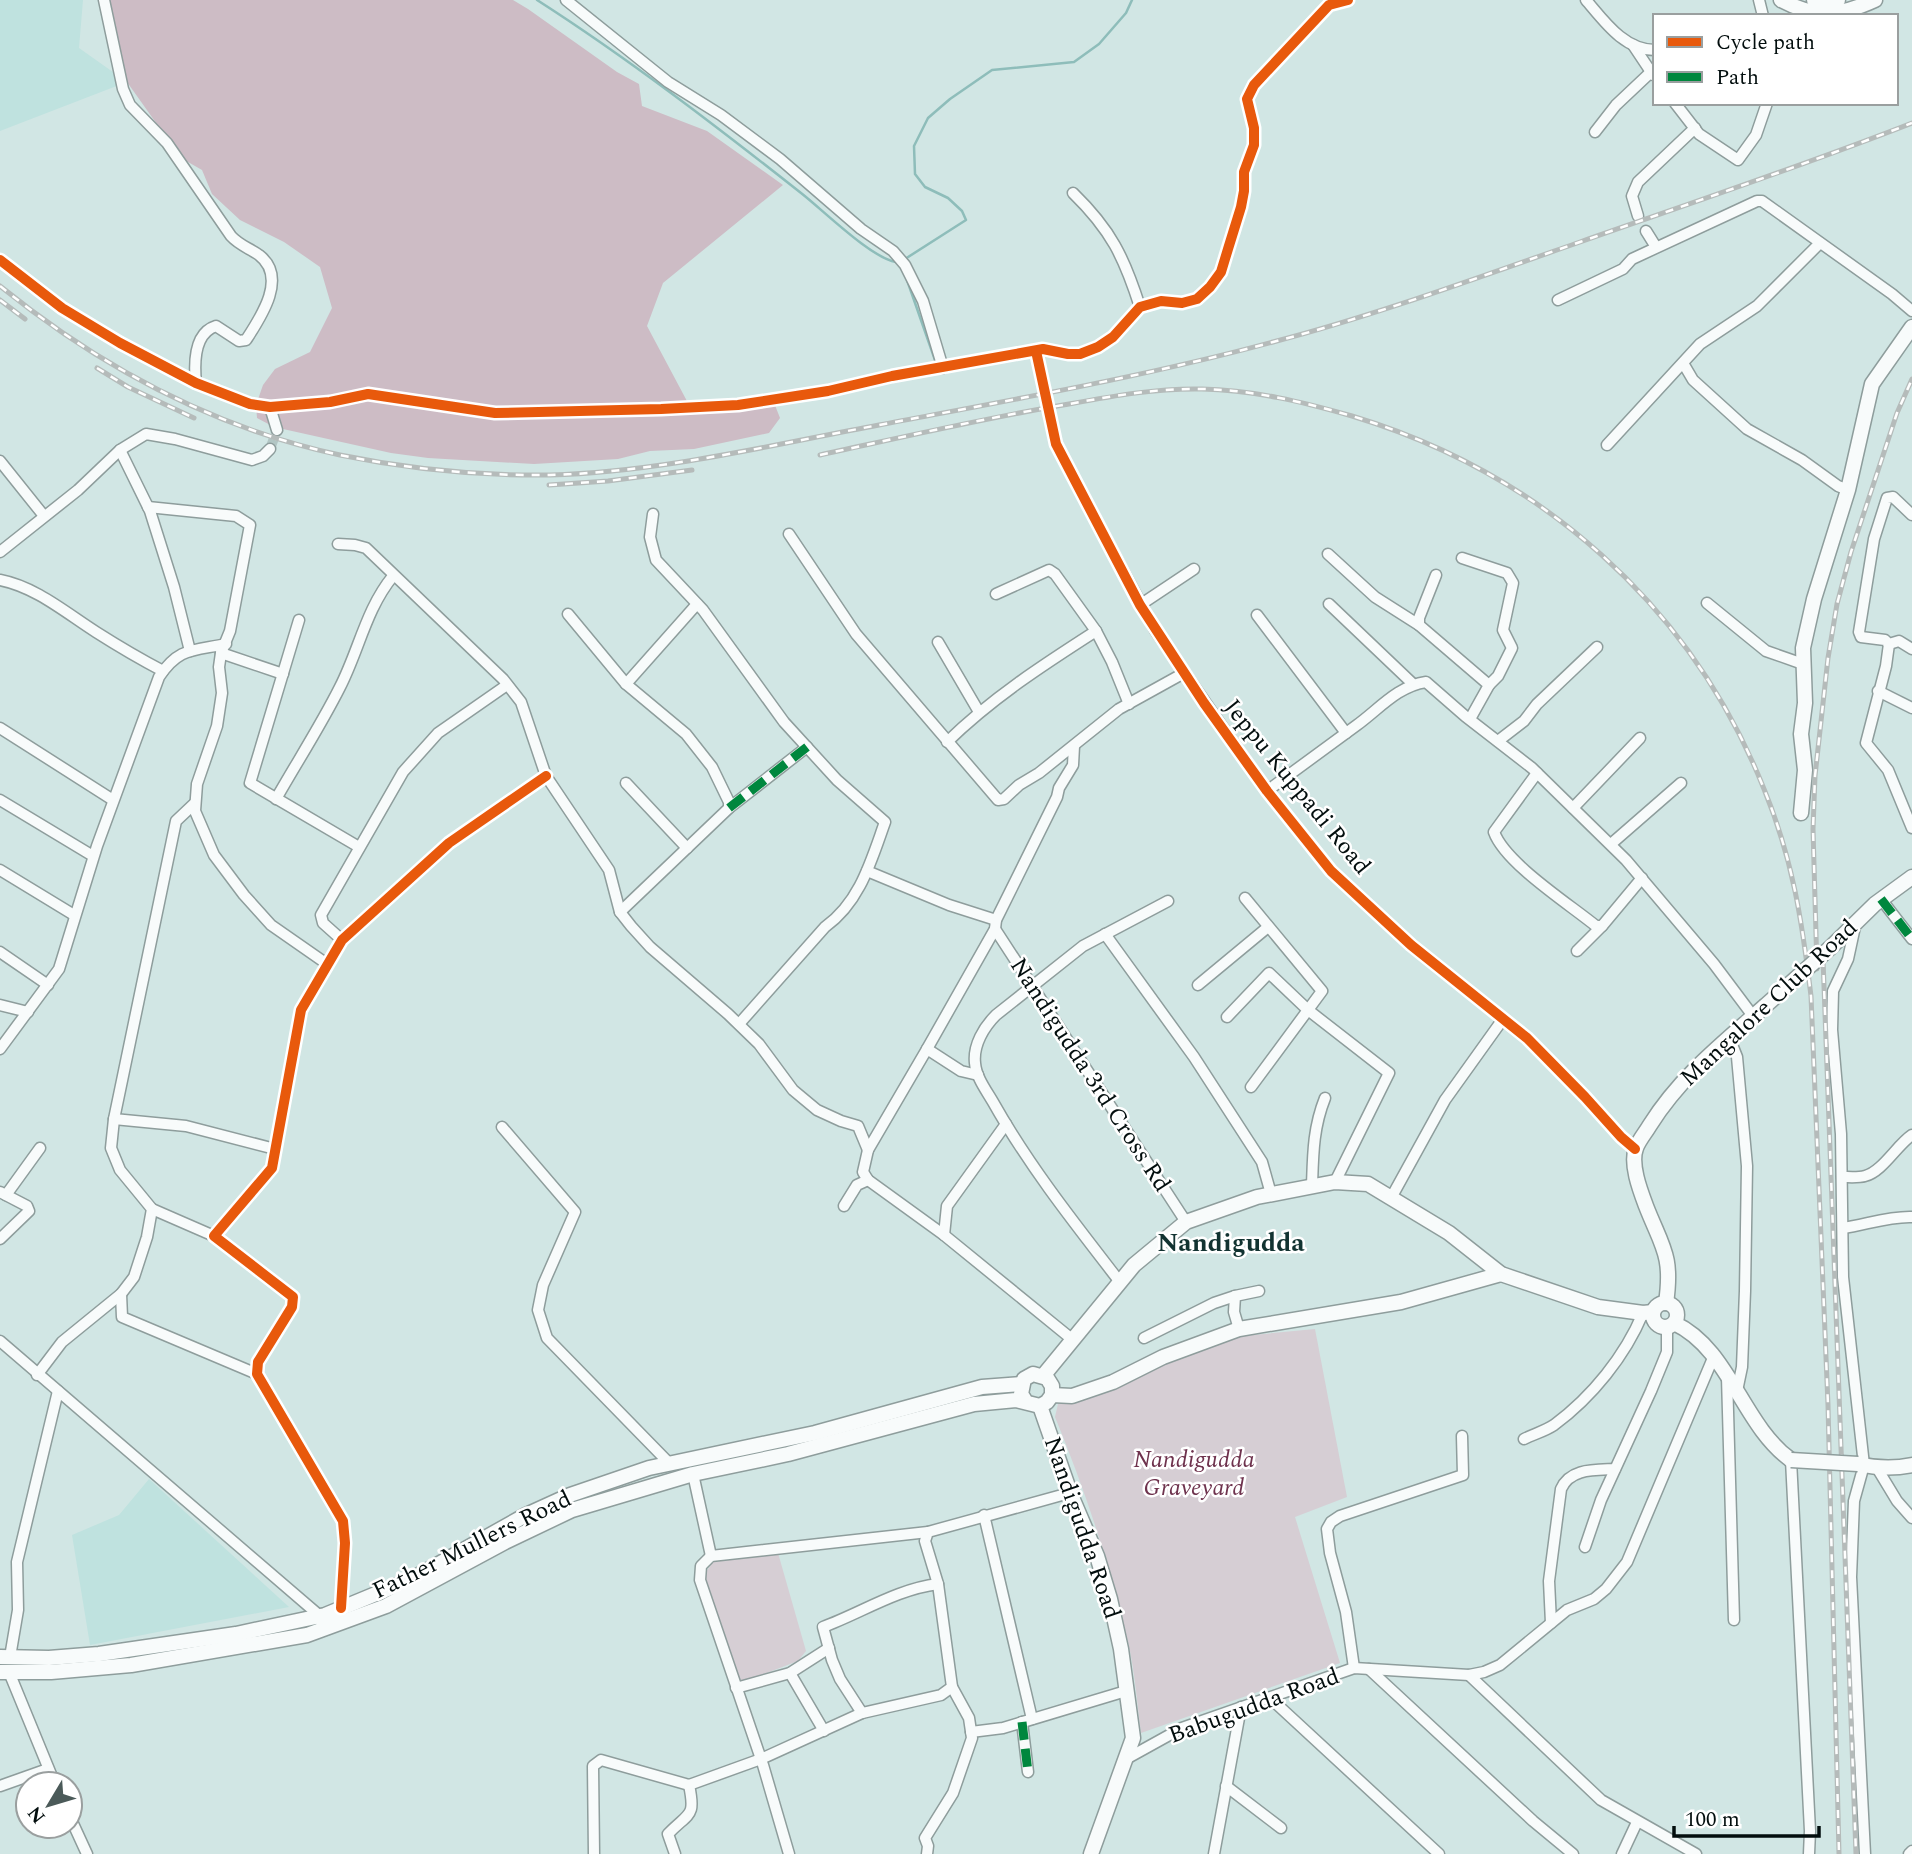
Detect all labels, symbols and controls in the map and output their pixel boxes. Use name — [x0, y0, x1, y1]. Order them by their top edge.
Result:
legend — [1653, 14, 1898, 105]
text: Cycle path — [1716, 27, 1815, 59]
text: Path — [1716, 62, 1759, 94]
street label: Jeppu Kuppadi Road — [1215, 691, 1379, 883]
street label: Mangalore Club Road — [1672, 911, 1866, 1095]
street label: Nandigudda 3rd Cross Rd — [1000, 951, 1180, 1199]
district label: Nandigudda — [1157, 1223, 1305, 1263]
street label: Nandigudda Road — [1034, 1432, 1130, 1624]
park label: Nandigudda Graveyard — [1133, 1442, 1255, 1506]
street label: Father Mullers Road — [366, 1481, 578, 1609]
street label: Babugudda Road — [1163, 1658, 1345, 1754]
north arrow — [14, 1770, 84, 1840]
scale bar — [1674, 1794, 1819, 1838]
text: N — [21, 1800, 53, 1830]
text: 100 m — [1685, 1804, 1740, 1836]

